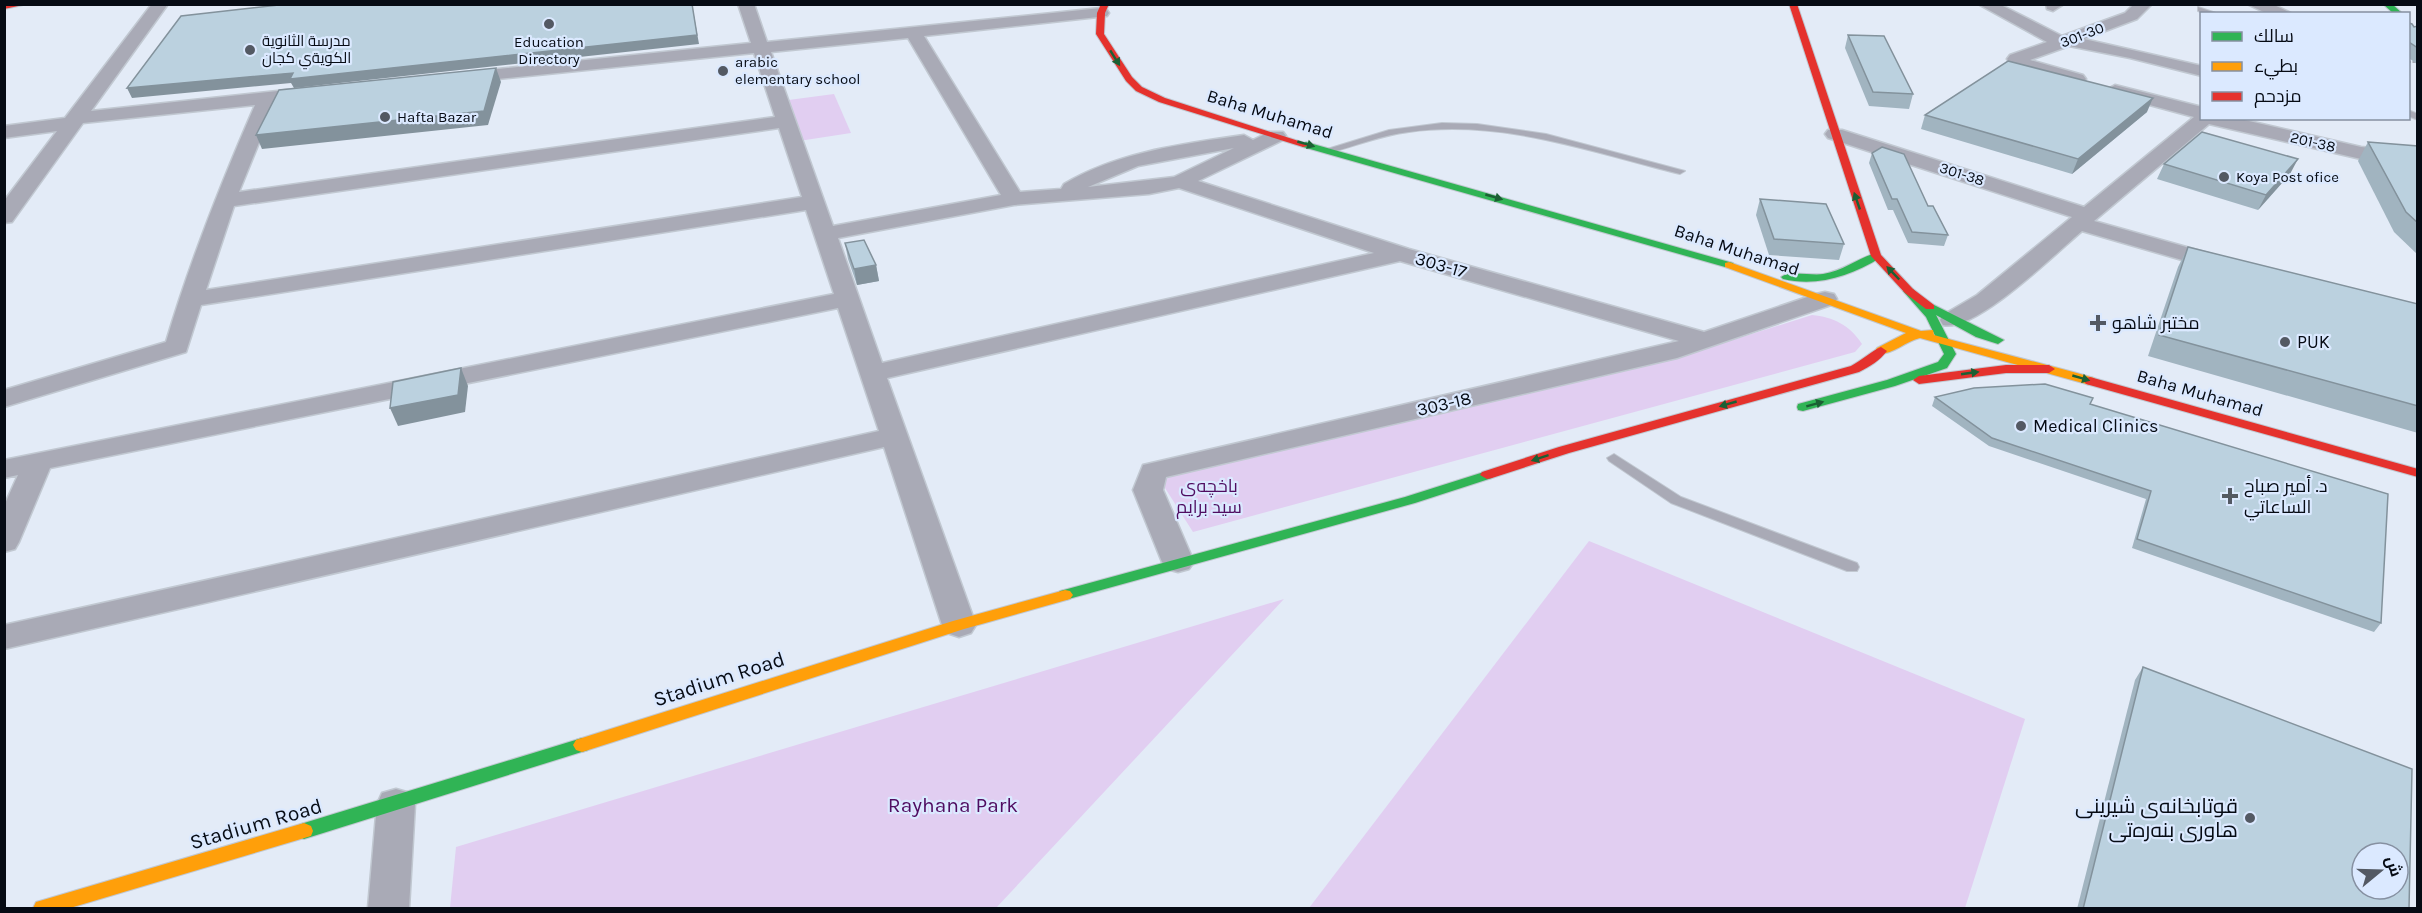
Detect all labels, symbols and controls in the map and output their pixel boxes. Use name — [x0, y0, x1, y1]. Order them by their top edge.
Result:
legend — [2200, 12, 2410, 120]
marker: Education Directory — [542, 17, 556, 31]
street label: 301-30 — [2057, 18, 2107, 52]
text: سالك — [2254, 25, 2294, 47]
place label: مدرسة الثانوية الكويةي كجان — [262, 32, 351, 70]
place label: Education Directory — [514, 33, 584, 68]
marker: مدرسة الثانوية الكويةي كجان — [243, 43, 257, 57]
one-way arrow — [1109, 49, 1120, 66]
place label: arabic elementary school — [735, 53, 861, 88]
text: بطيء — [2254, 55, 2298, 80]
marker: arabic elementary school — [716, 64, 730, 78]
street label: Baha Muhamad — [1204, 84, 1336, 144]
text: مزدحم — [2254, 85, 2302, 108]
place label: Hafta Bazar — [397, 108, 477, 126]
marker: Hafta Bazar — [378, 110, 392, 124]
street label: 201-38 — [2289, 128, 2337, 156]
one-way arrow — [1297, 140, 1315, 149]
street label: 301-38 — [1937, 158, 1987, 190]
place label: Koya Post ofice — [2236, 168, 2339, 186]
marker: Koya Post ofice — [2217, 170, 2231, 184]
one-way arrow — [1852, 192, 1862, 210]
one-way arrow — [1485, 193, 1503, 202]
street label: Baha Muhamad — [1672, 219, 1802, 281]
street label: 303-17 — [1413, 247, 1470, 283]
one-way arrow — [1886, 267, 1900, 281]
place label: مختبر شاهو — [2112, 312, 2200, 334]
marker: مختبر شاهو — [2089, 314, 2107, 332]
place label: PUK — [2297, 331, 2330, 353]
marker: PUK — [2278, 335, 2292, 349]
street label: Baha Muhamad — [2134, 364, 2266, 422]
one-way arrow — [1960, 368, 1979, 378]
one-way arrow — [2072, 374, 2090, 383]
street label: 303-18 — [1415, 387, 1473, 421]
one-way arrow — [1805, 398, 1824, 408]
one-way arrow — [1719, 400, 1737, 409]
place label: Medical Clinics — [2033, 415, 2158, 437]
marker: Medical Clinics — [2014, 419, 2028, 433]
one-way arrow — [1531, 454, 1549, 463]
park label: باخچه‌ی سید برایم — [1176, 475, 1242, 519]
place label: د. أمير صباح الساعاتي — [2244, 475, 2327, 521]
marker: د. أمير صباح الساعاتي — [2221, 487, 2239, 505]
street label: Stadium Road — [650, 646, 788, 712]
park label: Rayhana Park — [888, 793, 1018, 817]
street label: Stadium Road — [187, 794, 325, 854]
place label: قوتابخانه‌ی شیرینی هاوری بنه‌ره‌تی — [2075, 794, 2238, 843]
marker: قوتابخانه‌ی شیرینی هاوری بنه‌ره‌تی — [2243, 811, 2257, 825]
north arrow — [2350, 841, 2410, 901]
text: ش — [2381, 853, 2406, 879]

